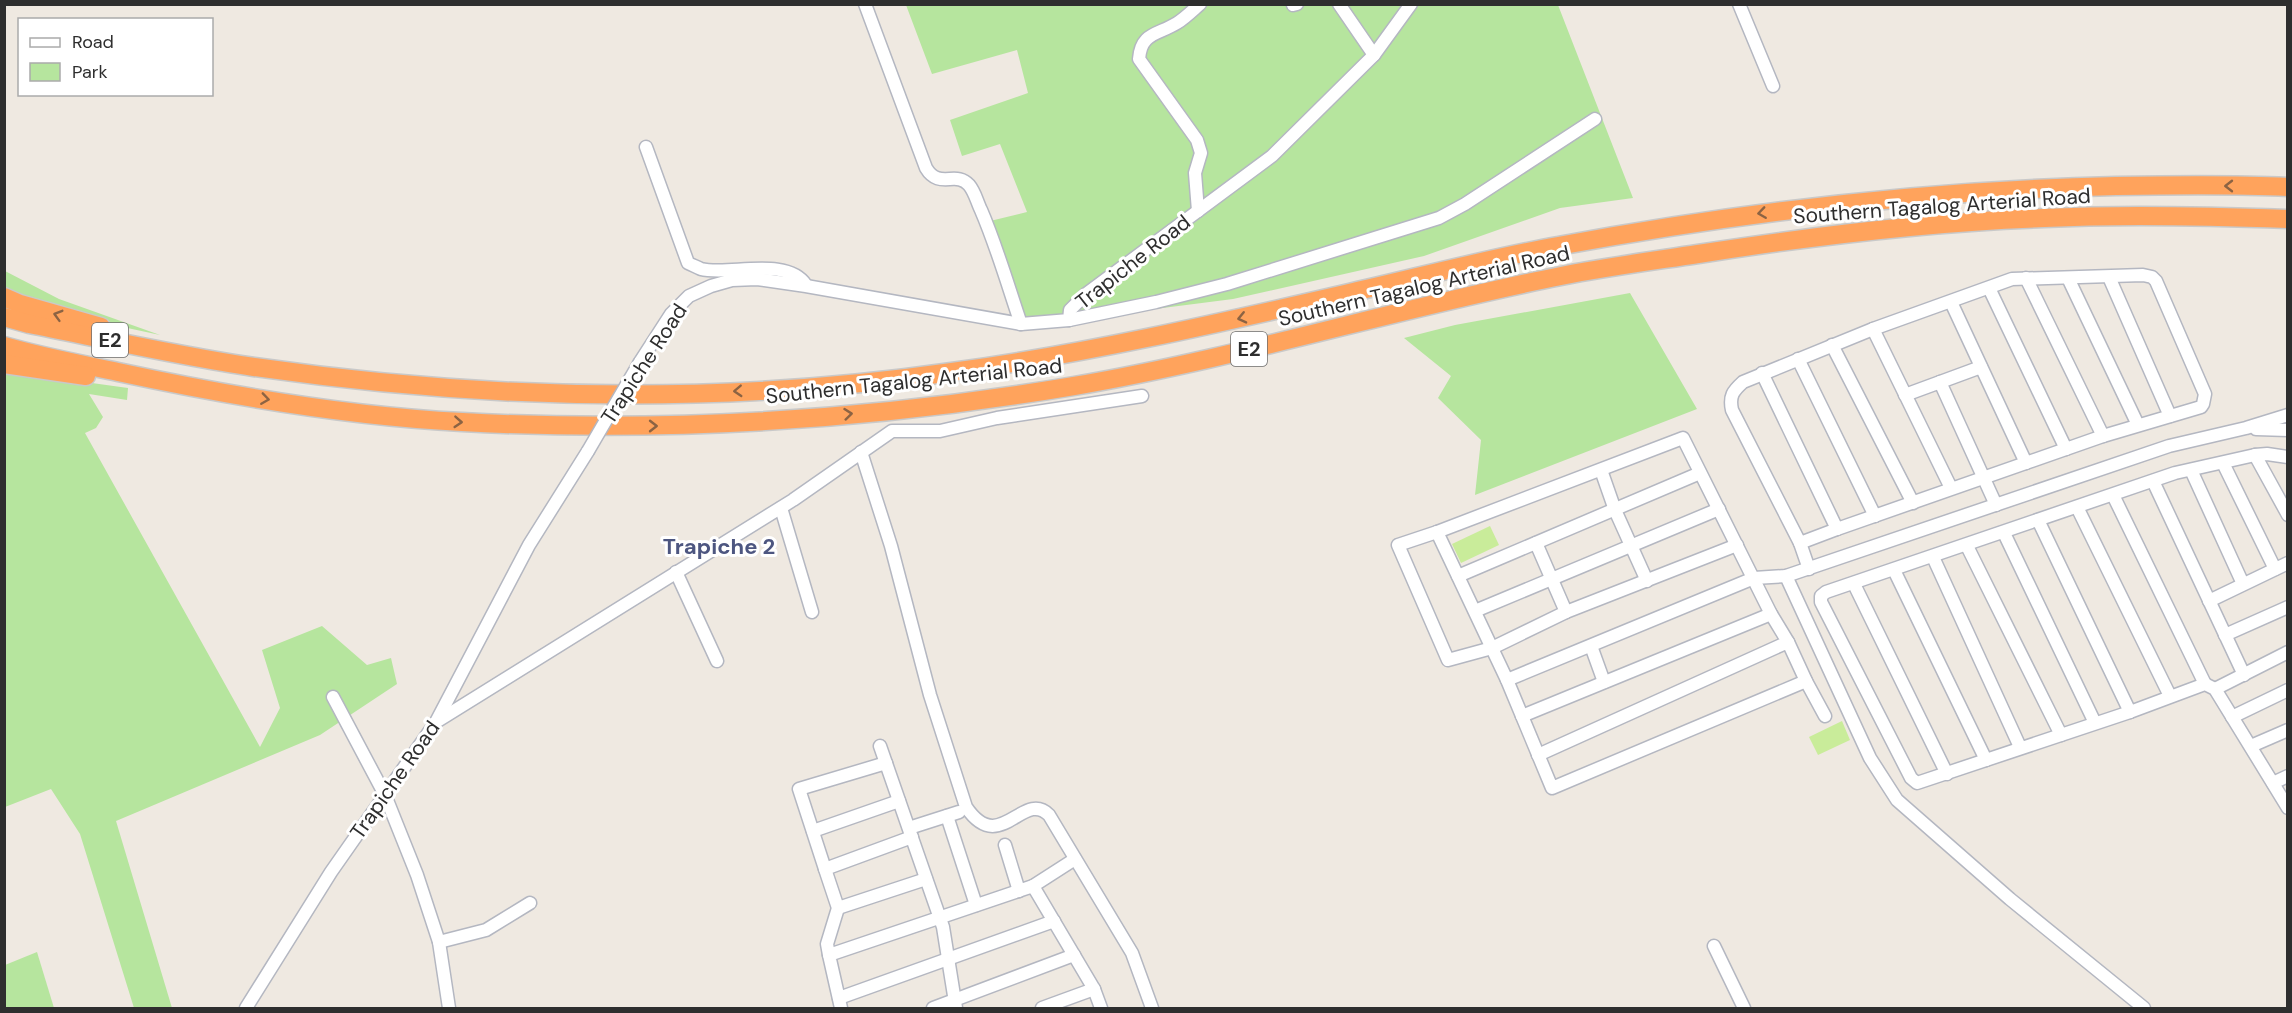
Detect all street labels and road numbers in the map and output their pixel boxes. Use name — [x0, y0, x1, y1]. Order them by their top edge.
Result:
street label: Southern Tagalog Arterial Road — [1792, 182, 2092, 230]
street label: Trapiche Road — [1070, 208, 1196, 316]
street label: Southern Tagalog Arterial Road — [1276, 239, 1572, 333]
street label: Trapiche Road — [595, 298, 693, 430]
road number: E2 — [92, 323, 128, 357]
road number: E2 — [1231, 332, 1267, 366]
street label: Southern Tagalog Arterial Road — [764, 351, 1064, 411]
street label: Trapiche Road — [344, 715, 446, 845]

